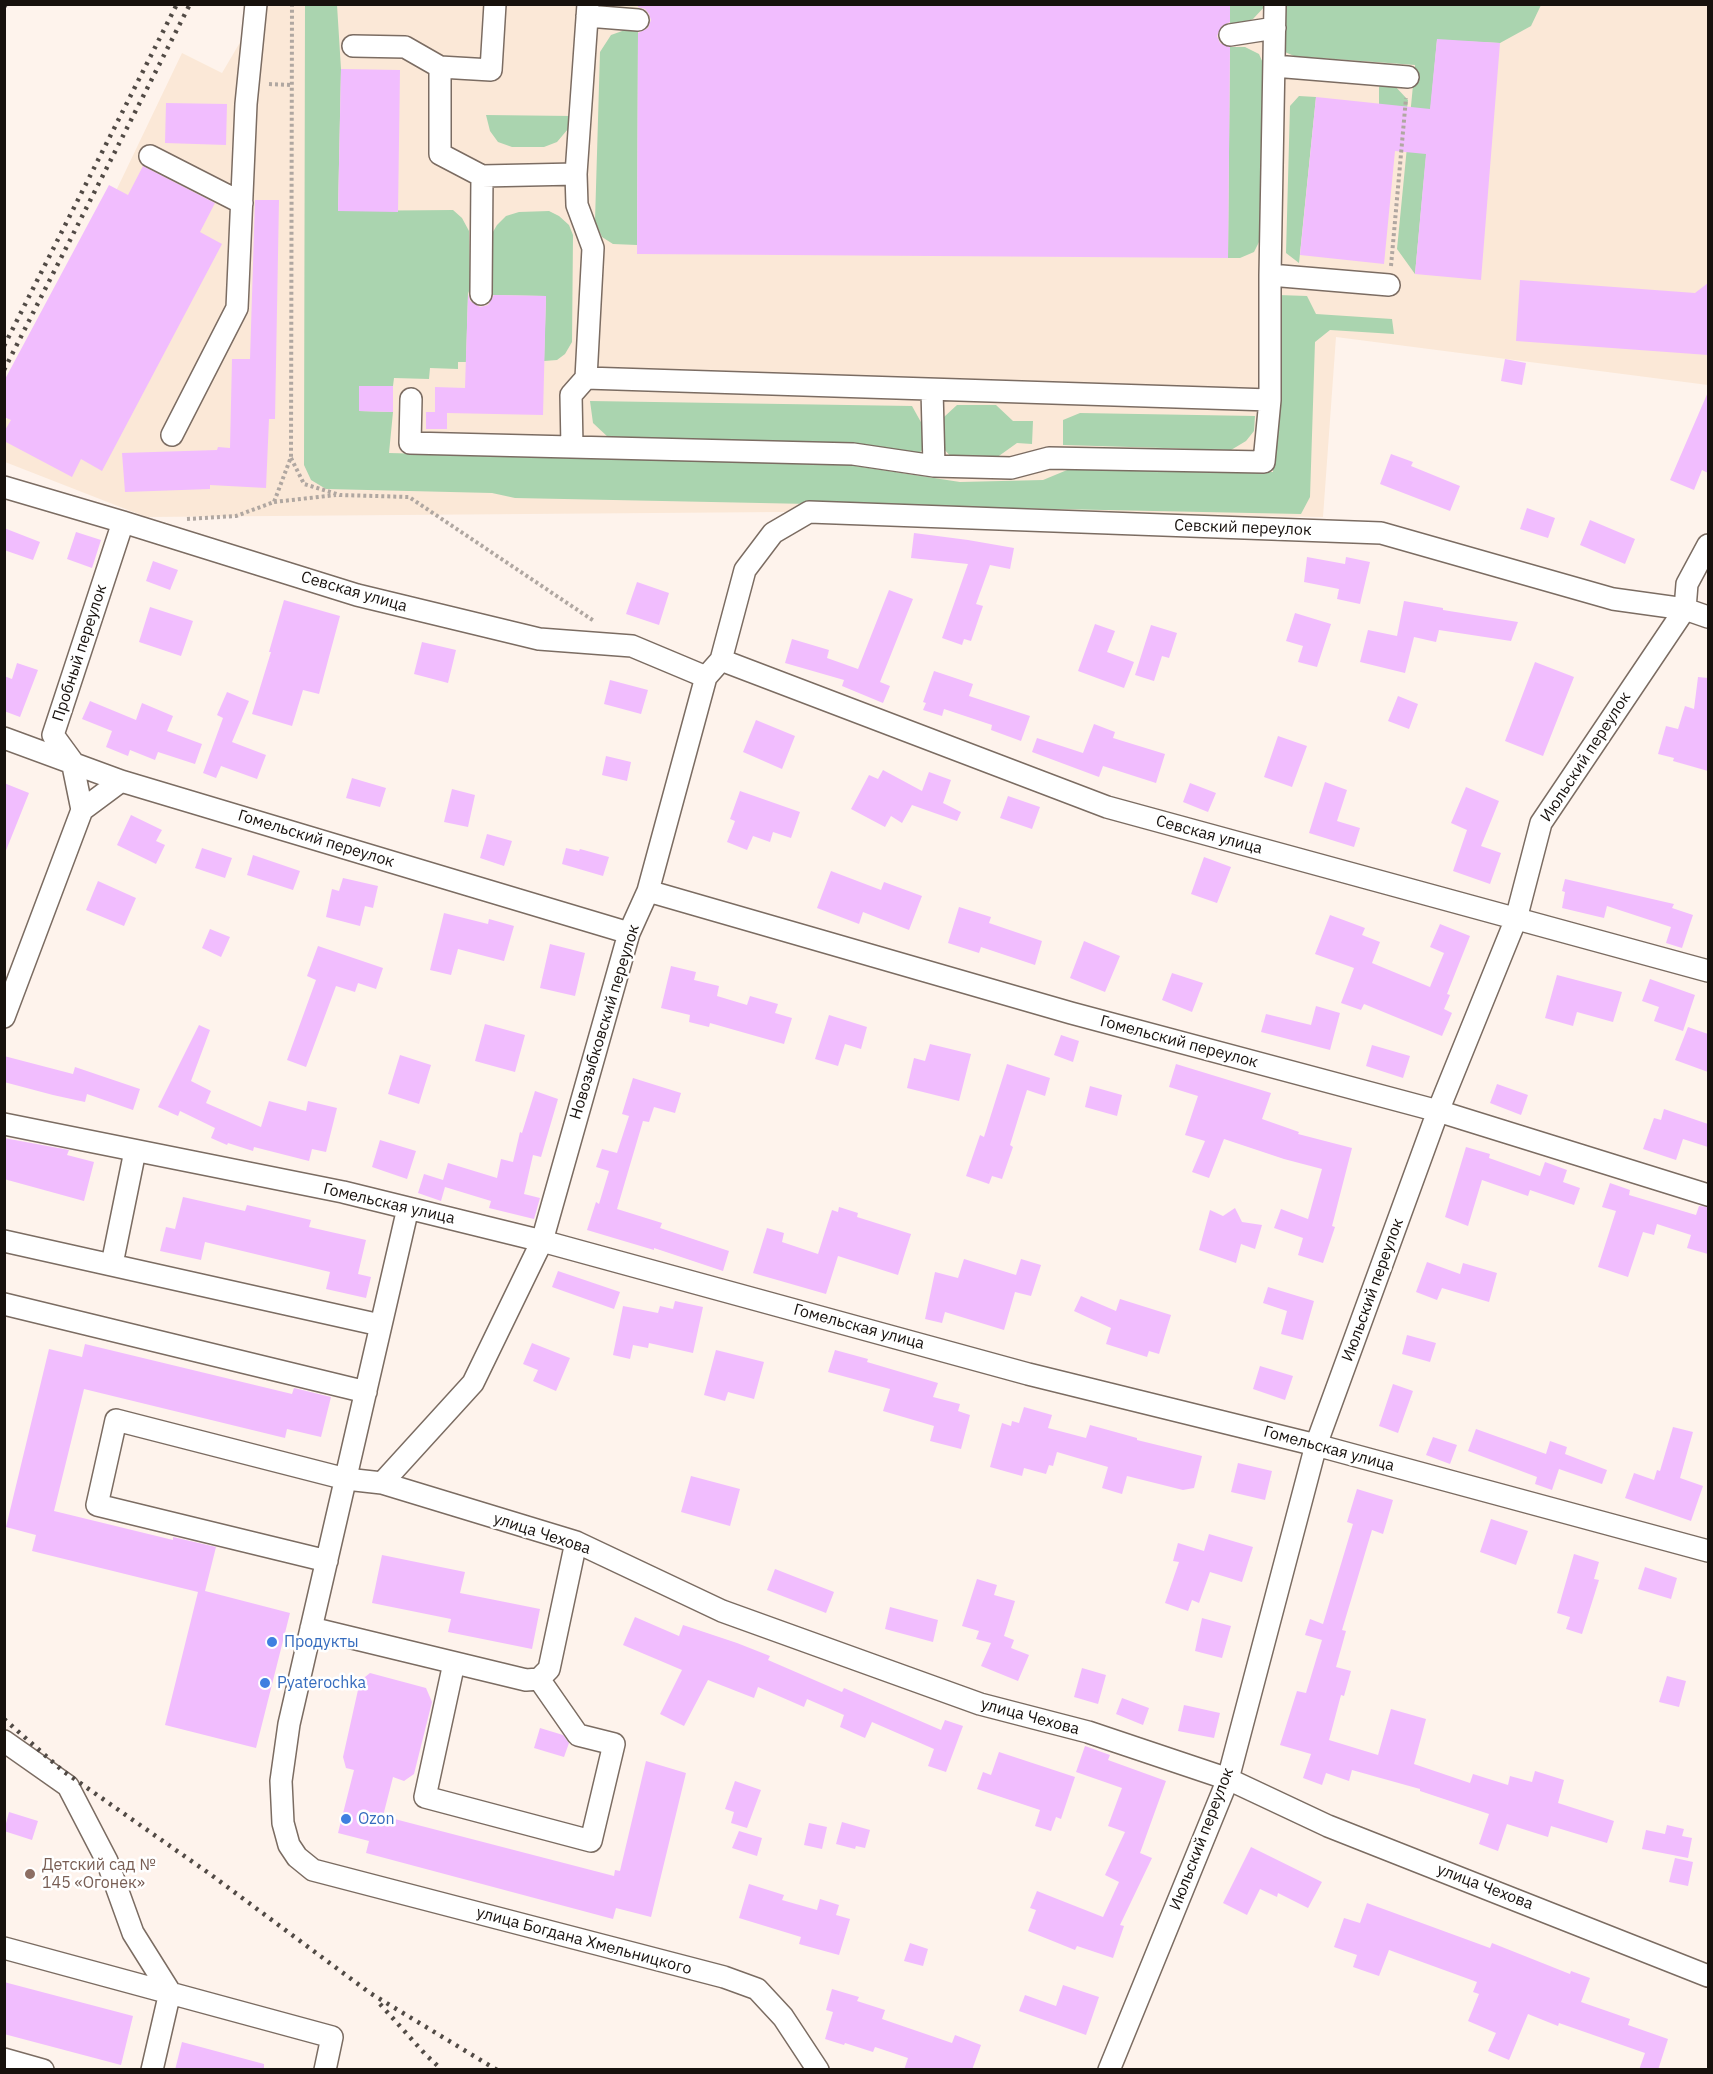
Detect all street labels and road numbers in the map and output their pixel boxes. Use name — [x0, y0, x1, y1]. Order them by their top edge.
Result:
street label: Севский переулок — [1174, 516, 1312, 540]
street label: Севская улица — [299, 568, 409, 616]
street label: Пробный переулок — [49, 582, 111, 724]
street label: Июльский переулок — [1537, 688, 1635, 826]
street label: Гомельский переулок — [235, 806, 397, 872]
street label: Севская улица — [1154, 812, 1264, 858]
street label: Новозыбковский переулок — [566, 922, 644, 1122]
street label: Гомельский переулок — [1098, 1012, 1260, 1072]
street label: Гомельская улица — [321, 1180, 457, 1228]
street label: Июльский переулок — [1338, 1216, 1408, 1364]
street label: Гомельская улица — [792, 1300, 926, 1354]
street label: Гомельская улица — [1262, 1422, 1396, 1476]
street label: улица Чехова — [491, 1509, 593, 1559]
street label: улица Чехова — [979, 1695, 1081, 1739]
street label: Июльский переулок — [1166, 1765, 1238, 1913]
street label: улица Чехова — [1434, 1860, 1536, 1914]
street label: улица Богдана Хмельницкого — [474, 1903, 694, 1979]

